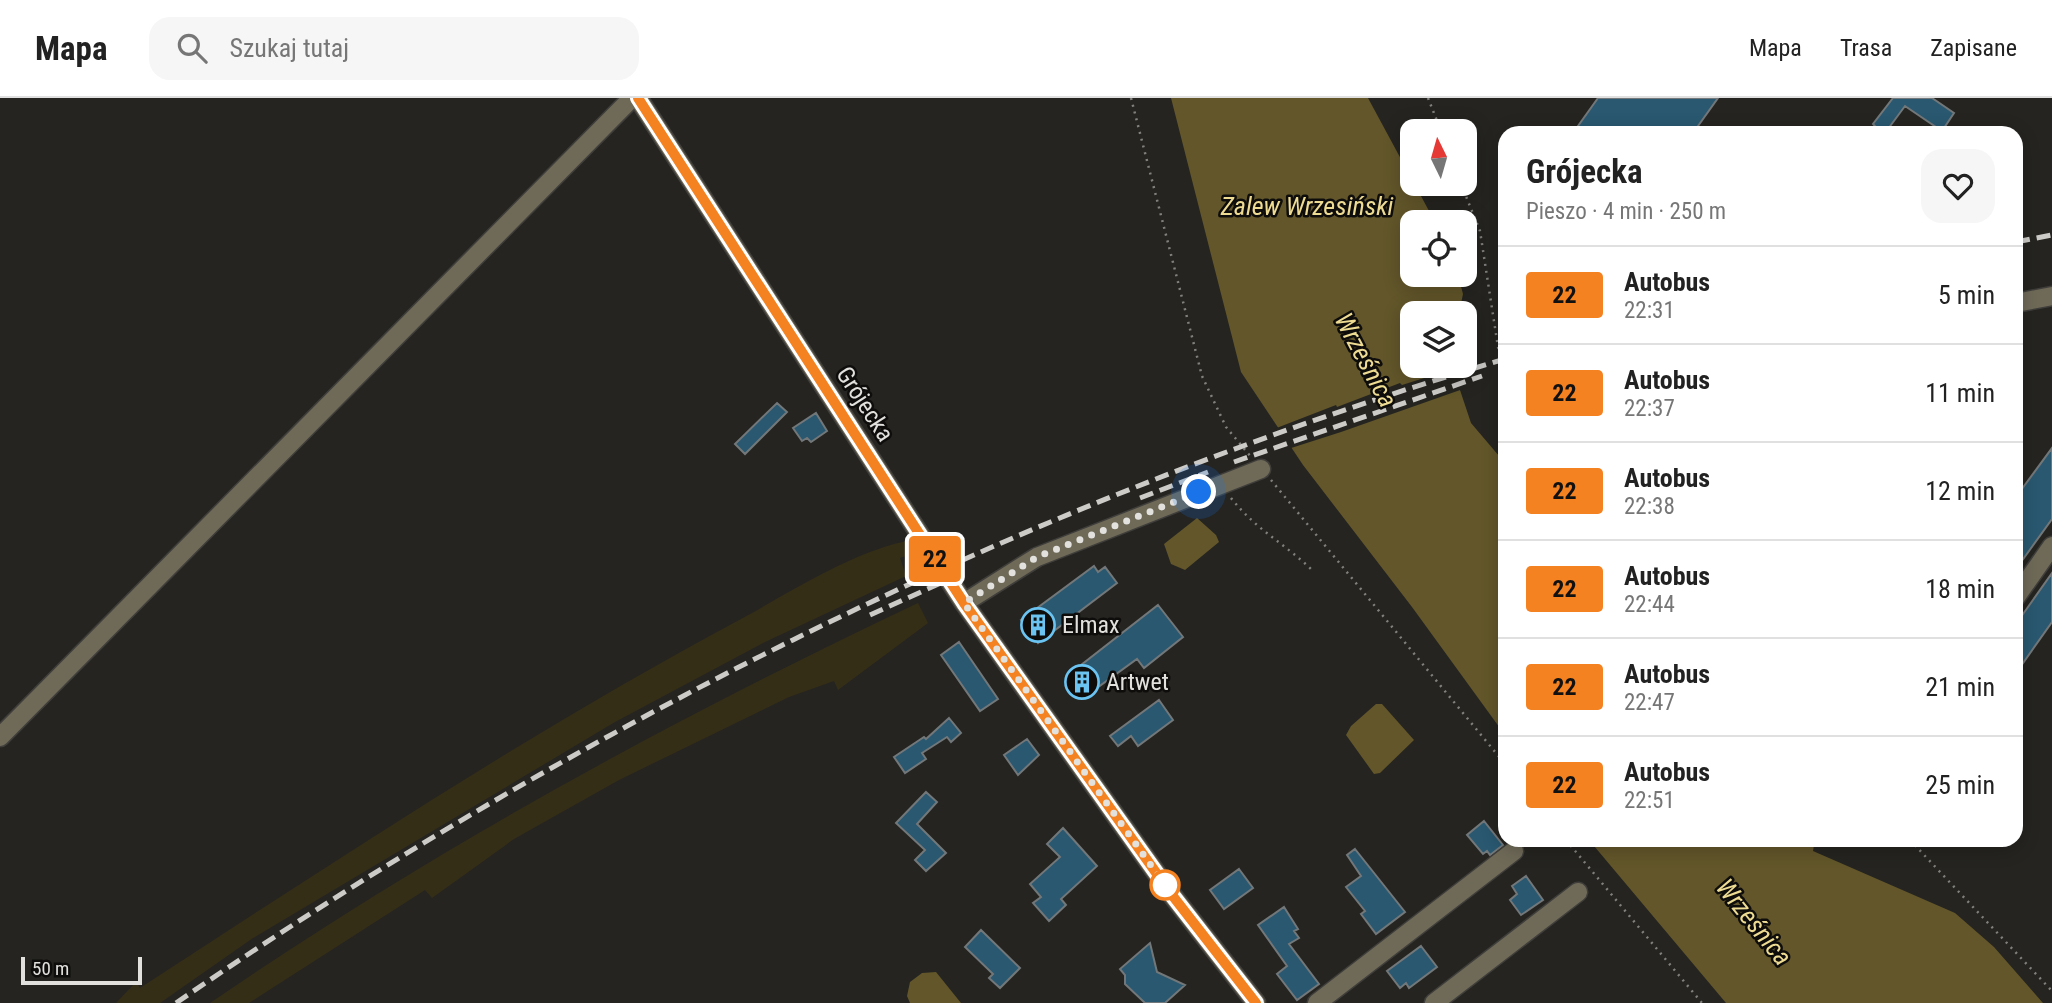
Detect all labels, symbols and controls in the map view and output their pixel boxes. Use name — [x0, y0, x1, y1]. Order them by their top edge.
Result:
search box — [149, 17, 639, 80]
text: Mapa — [35, 29, 107, 68]
icon: search — [173, 29, 211, 67]
text: Szukaj tutaj — [229, 33, 349, 63]
text: Mapa — [1749, 34, 1802, 62]
text: Trasa — [1840, 34, 1892, 62]
text: Zapisane — [1930, 34, 2017, 62]
north arrow — [1400, 119, 1477, 196]
map controls — [1400, 119, 1477, 378]
button: heart — [1921, 149, 1995, 223]
text: Grójecka — [1526, 152, 1642, 191]
water label: Zalew Wrzesiński — [1220, 191, 1394, 221]
text: Pieszo · 4 min · 250 m — [1526, 198, 1726, 225]
button: locate — [1400, 210, 1477, 287]
text: Autobus — [1624, 267, 1710, 297]
text: 5 min — [1938, 280, 1995, 310]
text: 22 — [1552, 281, 1577, 309]
text: 22:31 — [1624, 297, 1675, 324]
button: layers — [1400, 301, 1477, 378]
water label: Wrześnica — [1329, 308, 1403, 412]
street label: Grójecka — [831, 361, 899, 447]
text: Autobus — [1624, 365, 1710, 395]
text: 11 min — [1925, 378, 1995, 408]
text: 22 — [1552, 379, 1577, 407]
text: 22:37 — [1624, 395, 1675, 422]
text: Autobus — [1624, 463, 1710, 493]
your location — [1181, 474, 1216, 509]
text: 12 min — [1925, 476, 1995, 506]
text: 22 — [1552, 477, 1577, 505]
text: 22:38 — [1624, 493, 1675, 520]
line badge: 22 — [904, 536, 967, 582]
text: 22 — [923, 545, 947, 573]
text: Autobus — [1624, 561, 1710, 591]
text: 18 min — [1925, 574, 1995, 604]
text: 22 — [1552, 575, 1577, 603]
text: 22:44 — [1624, 591, 1675, 618]
building icon: Elmax — [1019, 606, 1057, 644]
place label: Elmax — [1062, 611, 1120, 639]
text: Autobus — [1624, 659, 1710, 689]
building icon: Artwet — [1063, 663, 1101, 701]
place label: Artwet — [1106, 668, 1169, 696]
text: 21 min — [1925, 672, 1995, 702]
text: 22 — [1552, 673, 1577, 701]
text: 22:47 — [1624, 689, 1675, 716]
text: Autobus — [1624, 757, 1710, 787]
text: 25 min — [1925, 770, 1995, 800]
text: 22 — [1552, 771, 1577, 799]
text: 22:51 — [1624, 787, 1675, 814]
unlabelled marker — [1150, 870, 1180, 900]
water label: Wrześnica — [1710, 873, 1798, 971]
scale bar — [21, 954, 142, 986]
text: 50 m — [32, 957, 69, 980]

